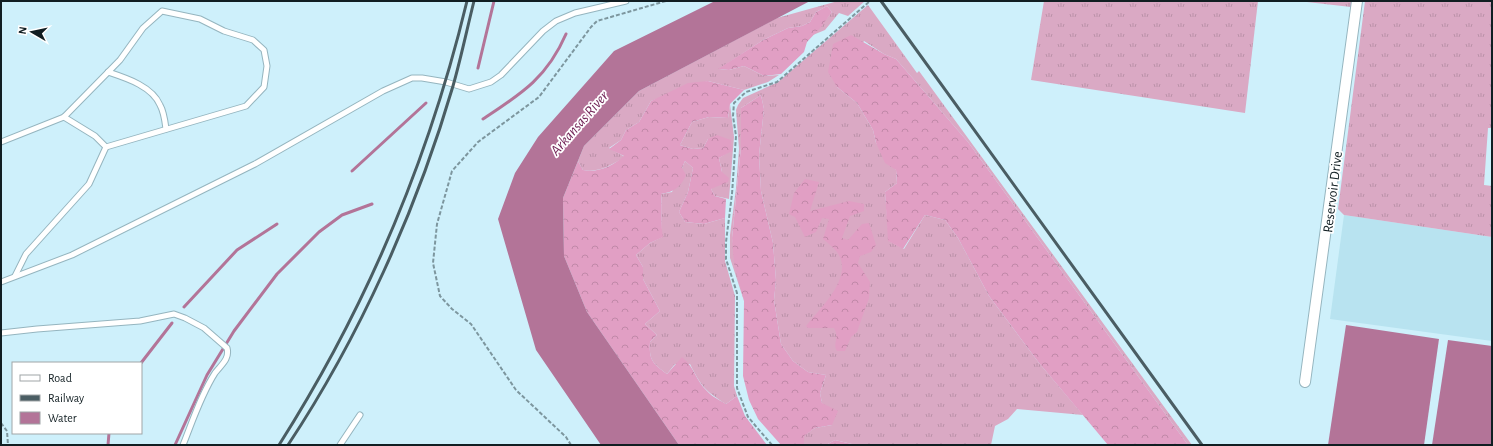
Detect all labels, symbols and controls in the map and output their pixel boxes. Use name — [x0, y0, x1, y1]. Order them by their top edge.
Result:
north arrow — [12, 12, 52, 52]
text: N — [17, 26, 29, 35]
water label: Arkansas River — [547, 88, 612, 159]
street label: Reservoir Drive — [1321, 151, 1345, 234]
legend — [12, 362, 142, 434]
text: Road — [48, 372, 72, 384]
text: Railway — [48, 392, 84, 405]
text: Water — [48, 412, 77, 424]

